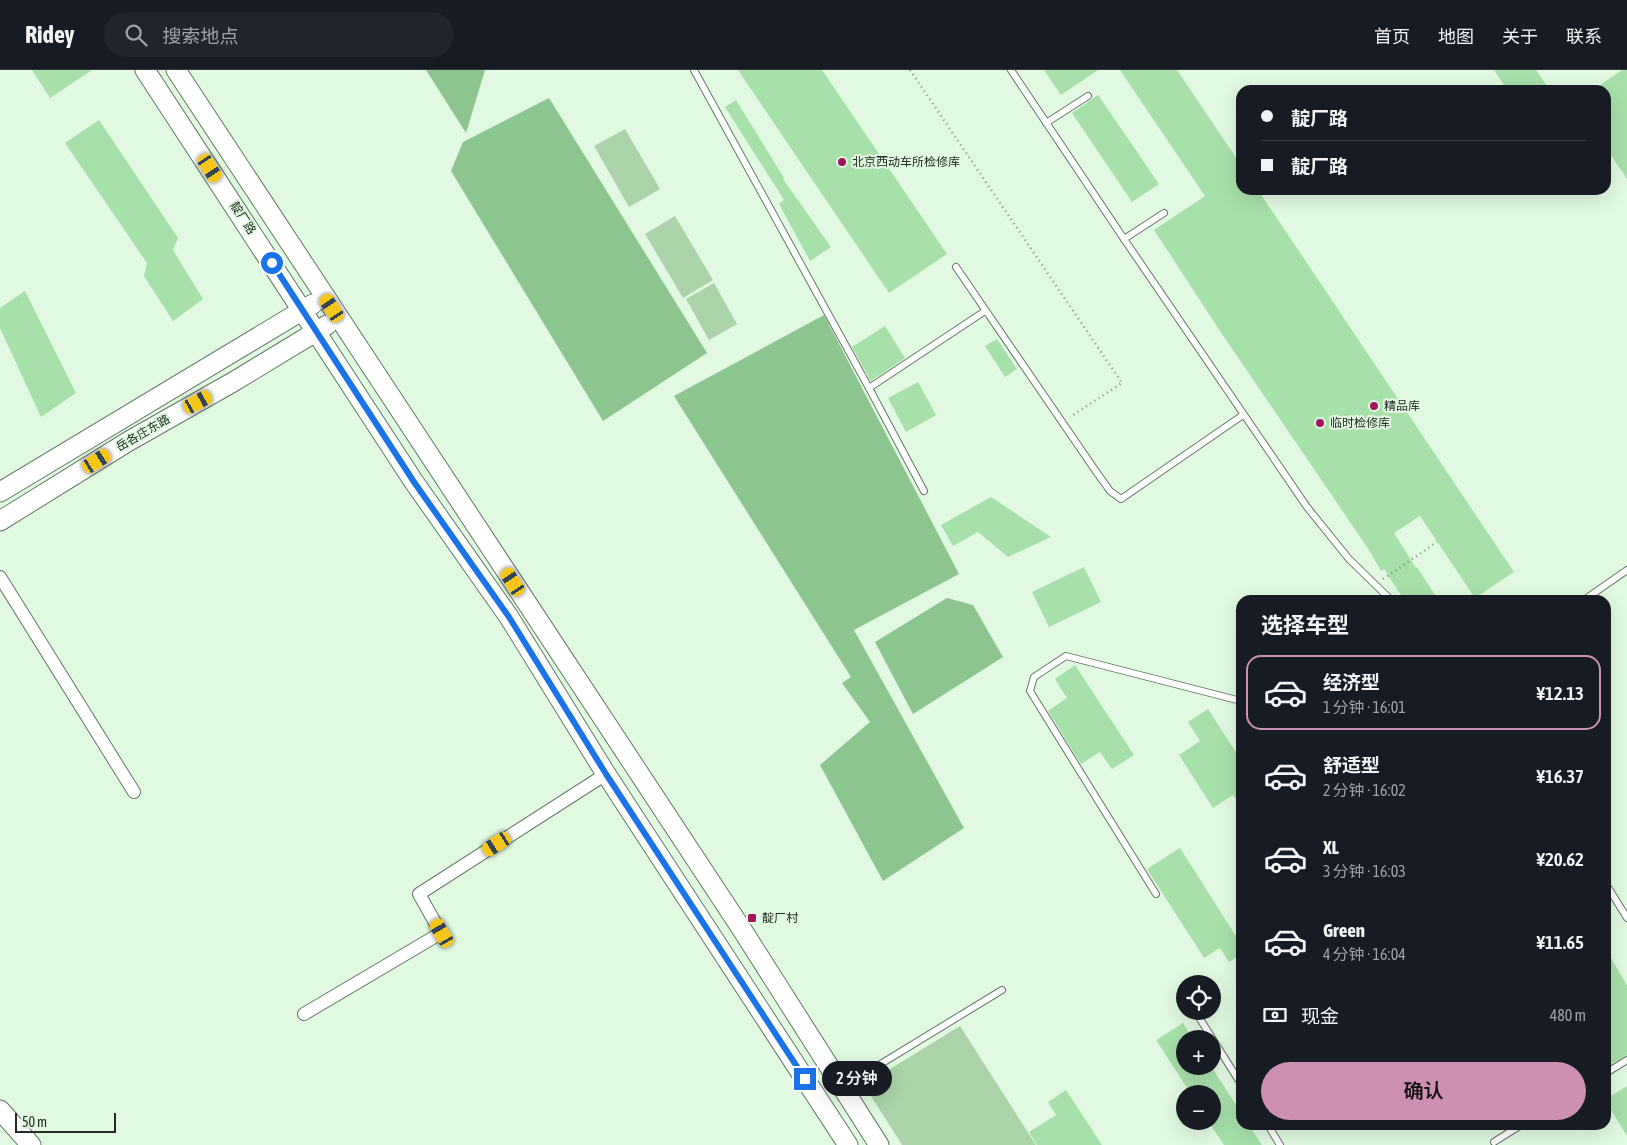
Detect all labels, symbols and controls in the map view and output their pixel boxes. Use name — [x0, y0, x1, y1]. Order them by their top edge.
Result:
search box — [104, 12, 454, 57]
text: Ridey — [25, 21, 74, 48]
icon: search — [122, 21, 150, 49]
text: 搜索地点 — [162, 25, 238, 47]
text: 首页 — [1374, 26, 1410, 47]
text: 地图 — [1438, 26, 1474, 47]
text: 关于 — [1502, 26, 1538, 47]
text: 联系 — [1566, 26, 1602, 47]
text: 靛厂路 — [1291, 107, 1348, 129]
car — [195, 151, 224, 185]
place label: 北京西动车所检修库 — [852, 155, 960, 169]
text: 靛厂路 — [1291, 155, 1348, 177]
marker: 北京西动车所检修库 — [836, 156, 848, 168]
street label: 靛厂路 — [227, 199, 259, 237]
route start — [261, 252, 283, 274]
car — [317, 291, 346, 325]
car — [181, 388, 214, 416]
place label: 精品库 — [1384, 399, 1420, 413]
marker: 精品库 — [1368, 400, 1380, 412]
street label: 岳各庄东路 — [114, 412, 172, 454]
place label: 临时检修库 — [1330, 416, 1390, 430]
marker: 临时检修库 — [1314, 417, 1326, 429]
car — [80, 447, 113, 475]
car — [498, 565, 527, 599]
text: 选择车型 — [1261, 612, 1349, 638]
icon: car — [1263, 670, 1308, 715]
text: 经济型 — [1323, 671, 1380, 693]
text: ¥12.13 — [1536, 682, 1584, 704]
text: 1 分钟 · 16:01 — [1323, 698, 1406, 716]
icon: car — [1263, 753, 1308, 798]
text: 舒适型 — [1323, 754, 1380, 776]
text: ¥16.37 — [1536, 765, 1584, 787]
text: 2 分钟 · 16:02 — [1323, 781, 1406, 799]
car — [480, 830, 513, 858]
icon: car — [1263, 836, 1308, 881]
text: XL — [1323, 836, 1339, 858]
text: ¥20.62 — [1536, 848, 1584, 870]
text: 3 分钟 · 16:03 — [1323, 862, 1406, 880]
place label: 靛厂村 — [762, 911, 799, 925]
marker: 靛厂村 — [746, 912, 758, 924]
car — [428, 916, 455, 950]
icon: car — [1263, 919, 1308, 964]
text: Green — [1323, 919, 1365, 941]
text: ¥11.65 — [1536, 931, 1584, 953]
text: 4 分钟 · 16:04 — [1323, 945, 1406, 963]
map controls — [1176, 975, 1221, 1130]
button: locate — [1176, 975, 1221, 1020]
icon: cash — [1261, 1001, 1289, 1029]
text: 现金 — [1301, 1005, 1339, 1027]
text: 480 m — [1550, 1006, 1586, 1024]
button: + — [1176, 1030, 1221, 1075]
callout: 2 分钟 — [822, 1062, 892, 1096]
button: 确认 — [1261, 1062, 1586, 1120]
route end — [794, 1068, 816, 1090]
text: 2 分钟 — [836, 1069, 878, 1087]
button: − — [1176, 1085, 1221, 1130]
scale bar — [15, 1110, 116, 1133]
text: 50 m — [22, 1114, 47, 1130]

